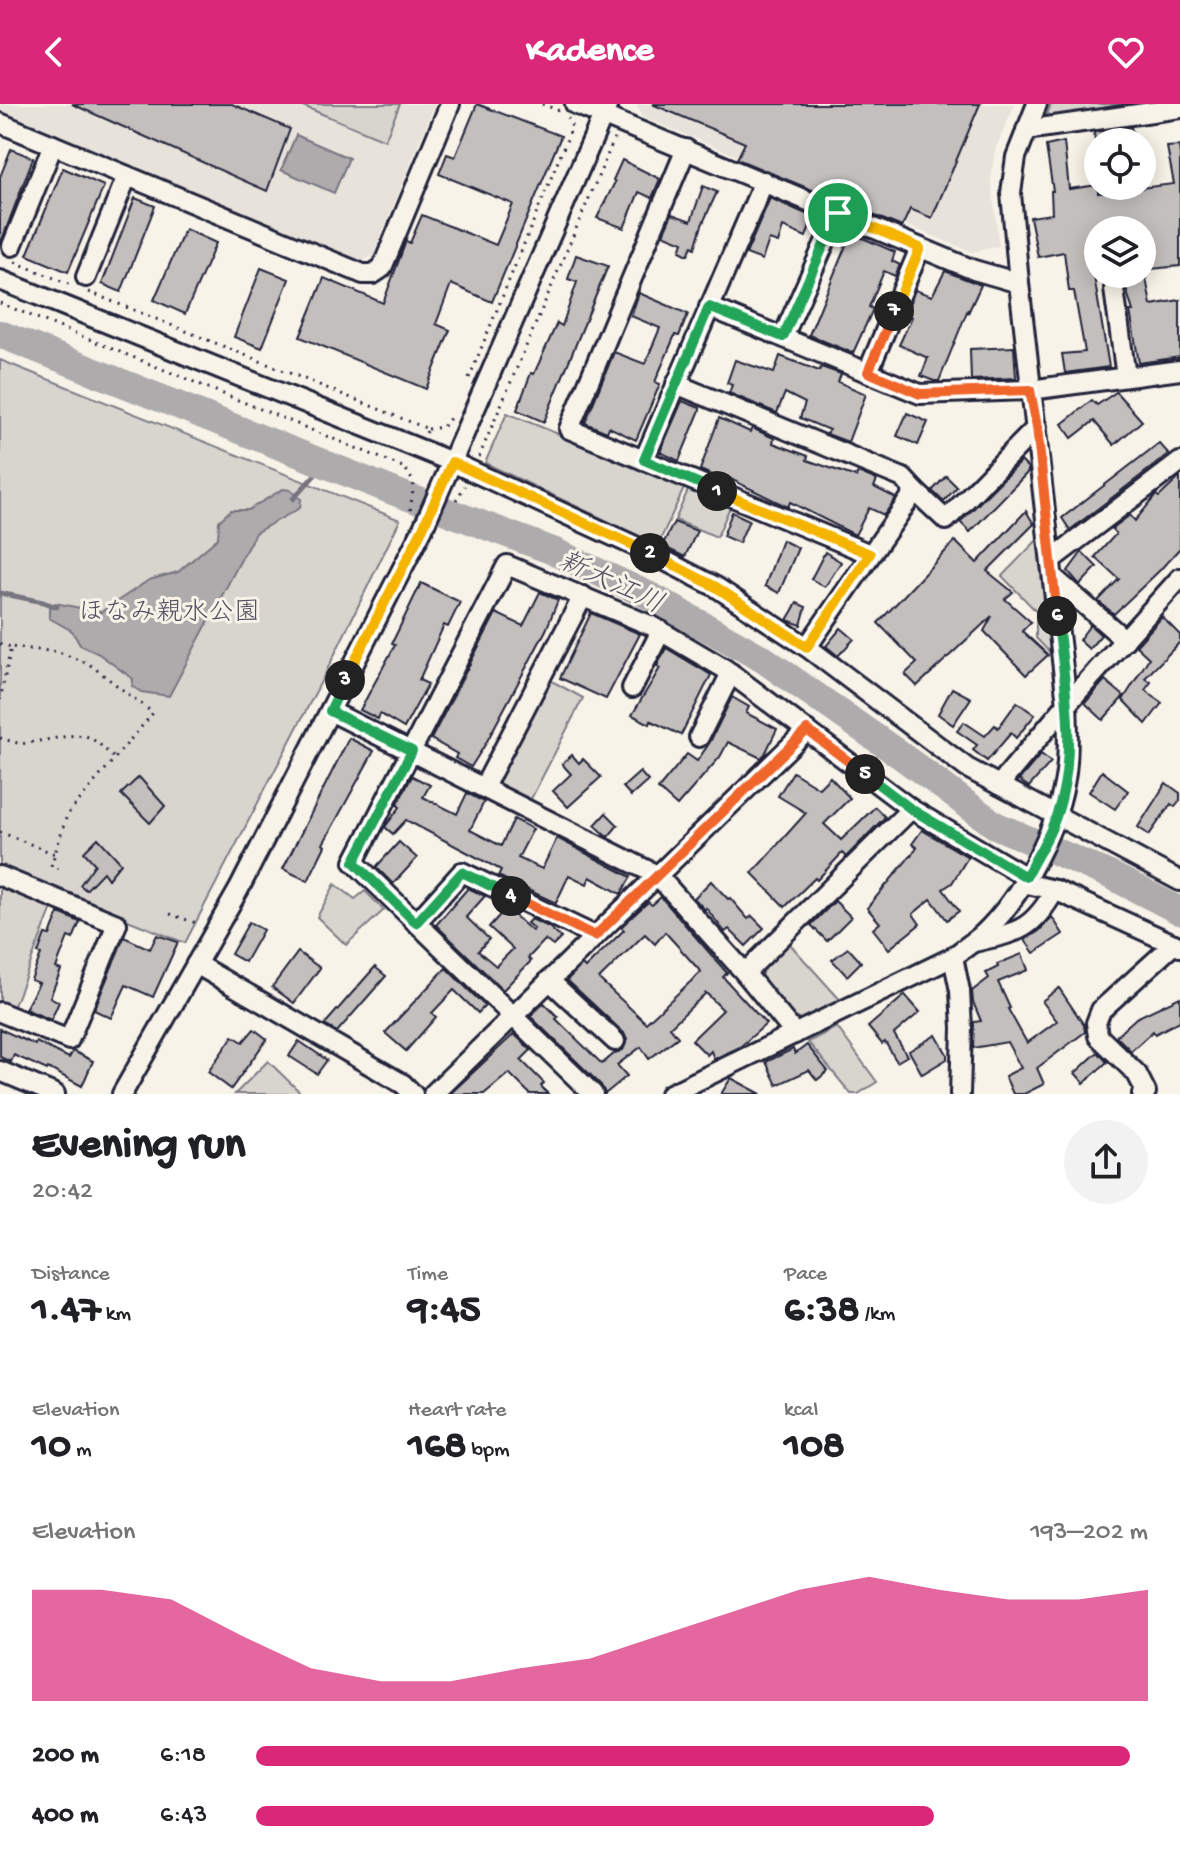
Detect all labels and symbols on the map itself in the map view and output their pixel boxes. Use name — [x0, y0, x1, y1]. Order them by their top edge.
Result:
pin — [804, 179, 872, 247]
pin: 7 — [874, 291, 914, 331]
pin: 1 — [697, 471, 737, 511]
pin: 2 — [630, 533, 670, 573]
water label: 新大江川 — [552, 545, 668, 623]
pin: 6 — [1037, 596, 1077, 636]
park label: ほなみ親水公園 — [78, 598, 260, 630]
pin: 3 — [325, 660, 365, 700]
pin: 5 — [845, 754, 885, 794]
pin: 4 — [491, 876, 531, 916]

